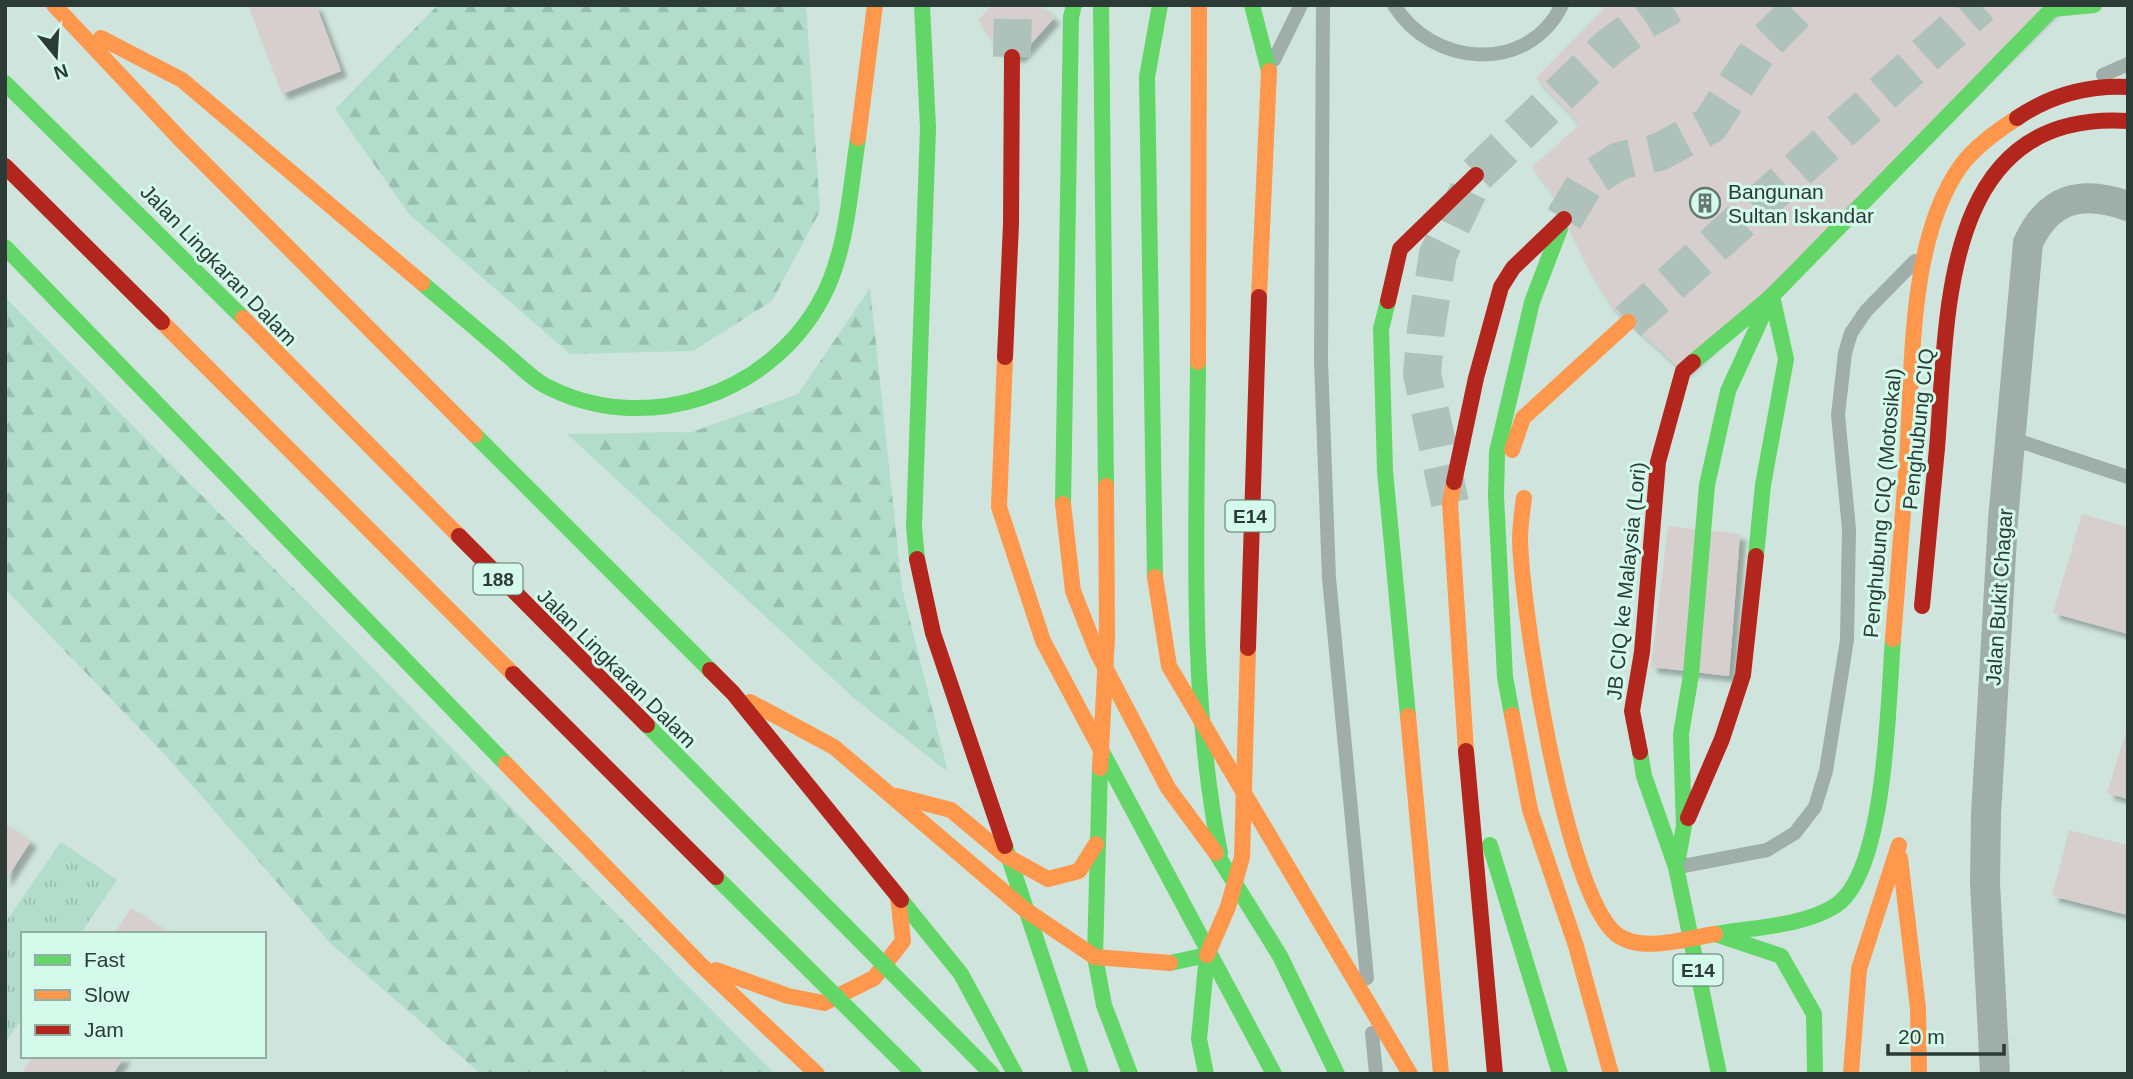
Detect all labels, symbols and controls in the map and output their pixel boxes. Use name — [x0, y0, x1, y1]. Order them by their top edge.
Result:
north arrow — [21, 21, 91, 91]
text: N — [51, 60, 71, 84]
street label: Jalan Lingkaran Dalam — [136, 180, 302, 350]
place label: Bangunan Sultan Iskandar — [1728, 180, 1874, 227]
building icon: Bangunan Sultan Iskandar — [1688, 186, 1722, 220]
street label: Penghubung CIQ — [1898, 347, 1938, 511]
street label: Penghubung CIQ (Motosikal) — [1859, 367, 1905, 639]
street label: JB CIQ ke Malaysia (Lori) — [1602, 461, 1650, 701]
road number: E14 — [1226, 500, 1274, 531]
street label: Jalan Bukit Chagar — [1981, 508, 2017, 686]
road number: 188 — [474, 564, 522, 594]
street label: Jalan Lingkaran Dalam — [533, 584, 701, 752]
legend — [21, 932, 266, 1058]
text: Fast — [84, 948, 125, 971]
road number: E14 — [1674, 954, 1722, 986]
text: Slow — [84, 983, 130, 1006]
scale bar — [1888, 1012, 2004, 1056]
text: Jam — [84, 1018, 124, 1041]
text: 20 m — [1898, 1025, 1945, 1048]

